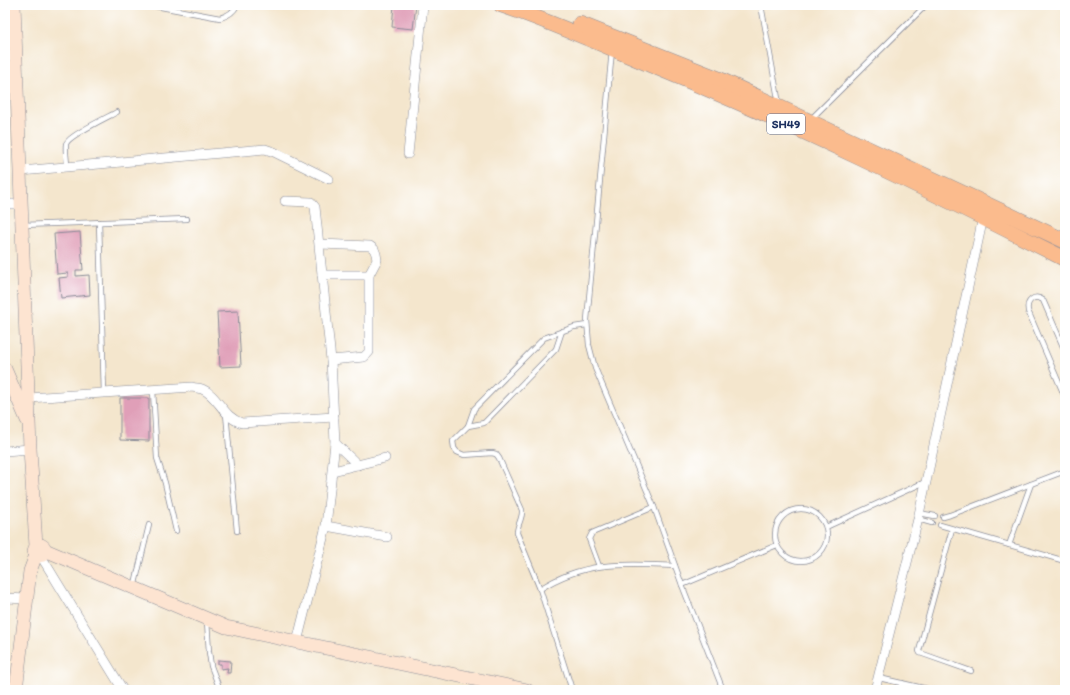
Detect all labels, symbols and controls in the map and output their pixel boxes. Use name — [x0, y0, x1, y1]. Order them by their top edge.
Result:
road number: SH49 — [767, 114, 805, 134]

